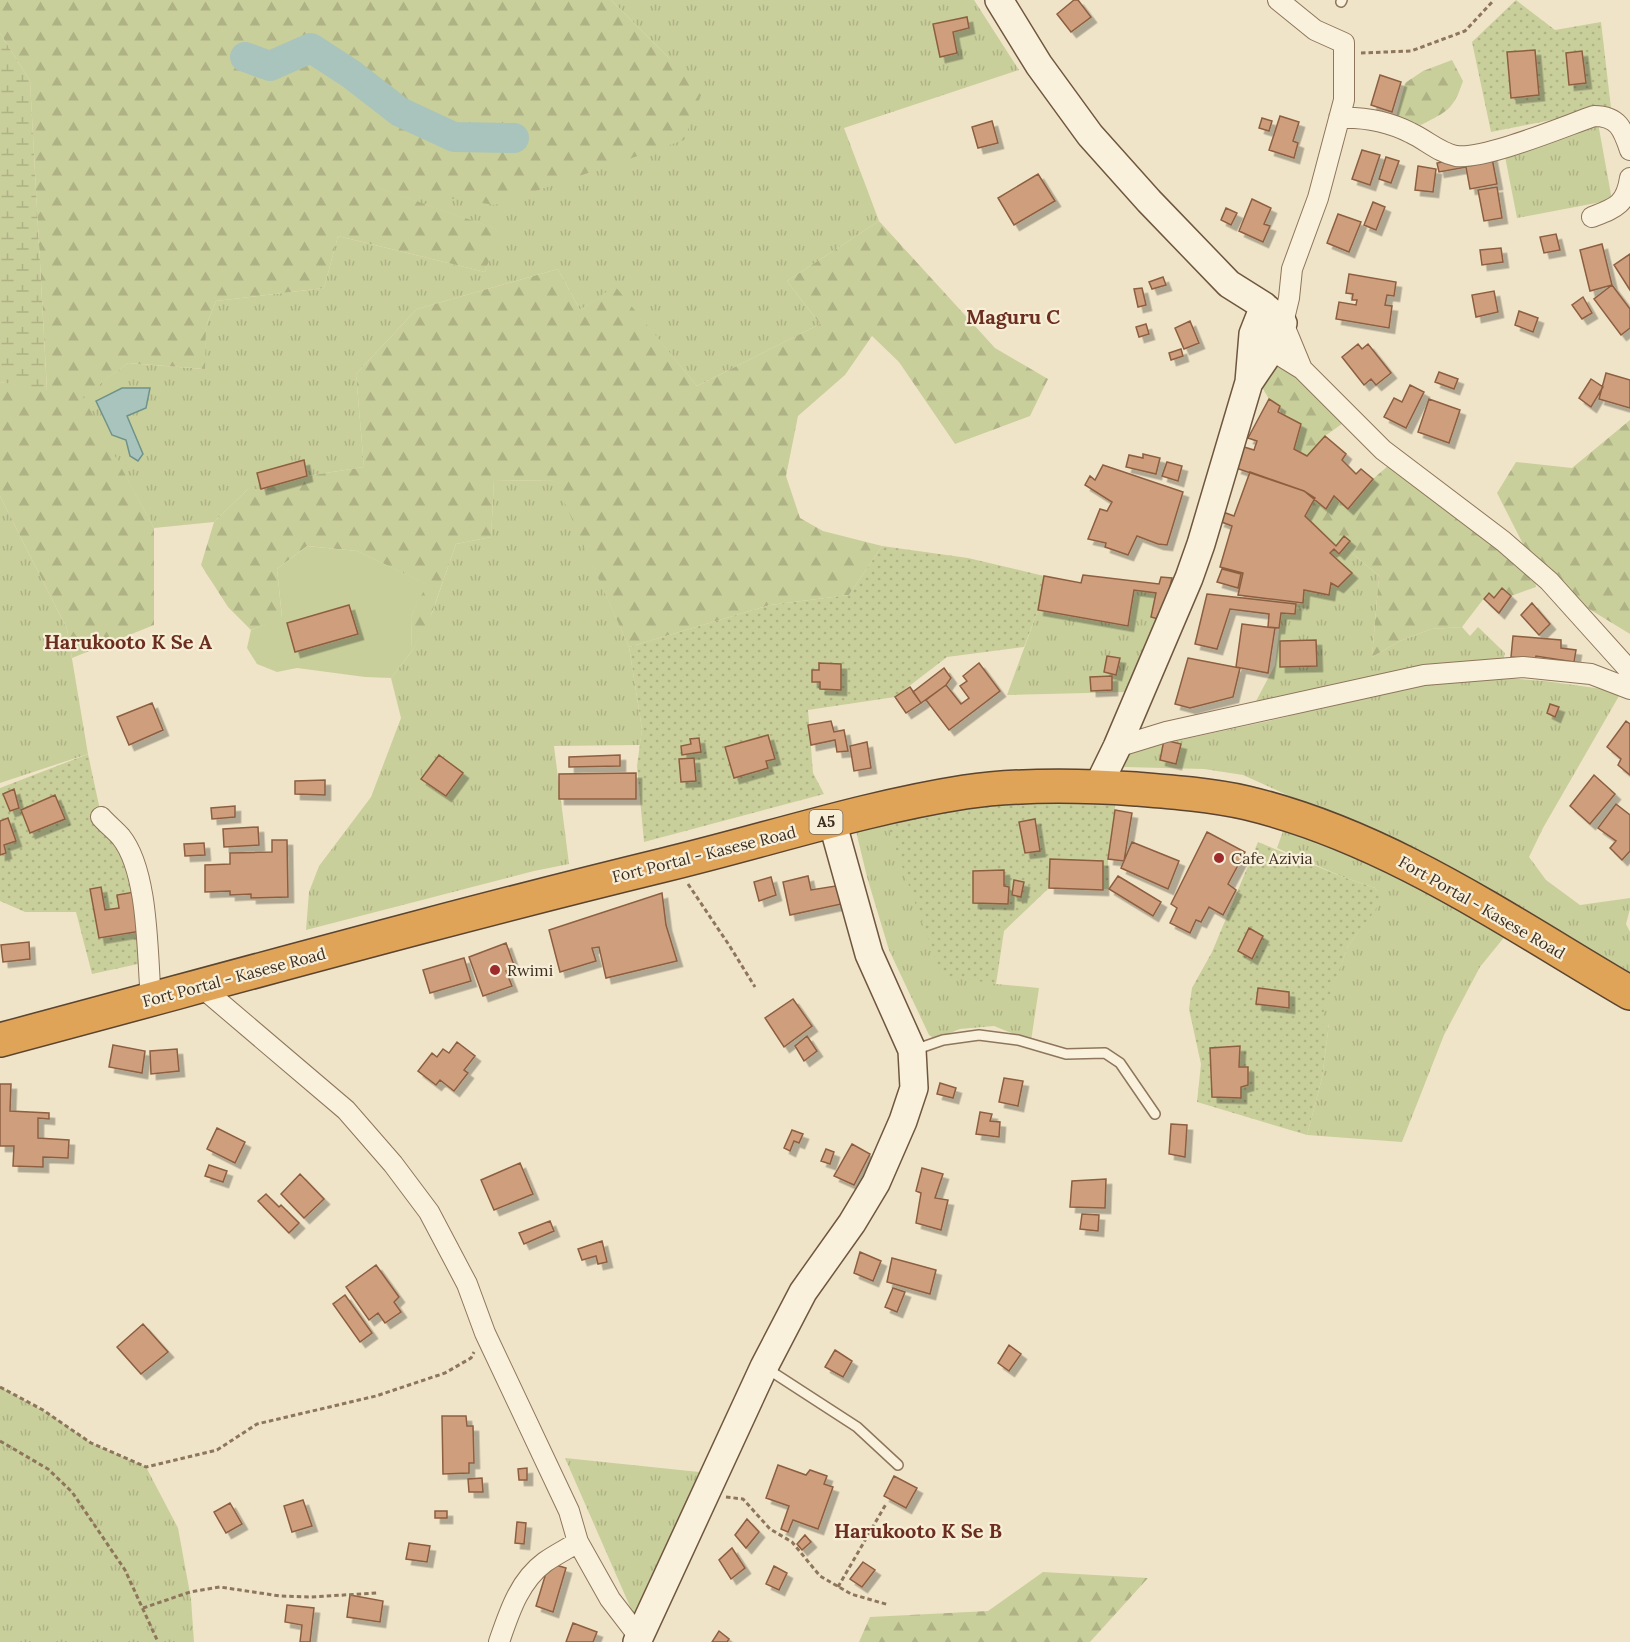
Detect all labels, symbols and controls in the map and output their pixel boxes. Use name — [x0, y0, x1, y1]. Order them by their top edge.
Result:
district label: Maguru C — [966, 304, 1060, 329]
district label: Harukooto K Se A — [44, 629, 213, 654]
road number: A5 — [810, 810, 842, 834]
street label: Fort Portal - Kasese Road — [610, 821, 799, 887]
place label: Cafe Azivia — [1231, 848, 1313, 868]
marker: Cafe Azivia — [1212, 851, 1226, 865]
street label: Fort Portal - Kasese Road — [1395, 851, 1569, 963]
street label: Fort Portal - Kasese Road — [140, 943, 328, 1011]
place label: Rwimi — [507, 960, 553, 980]
marker: Rwimi — [488, 963, 502, 977]
district label: Harukooto K Se B — [834, 1518, 1002, 1543]

